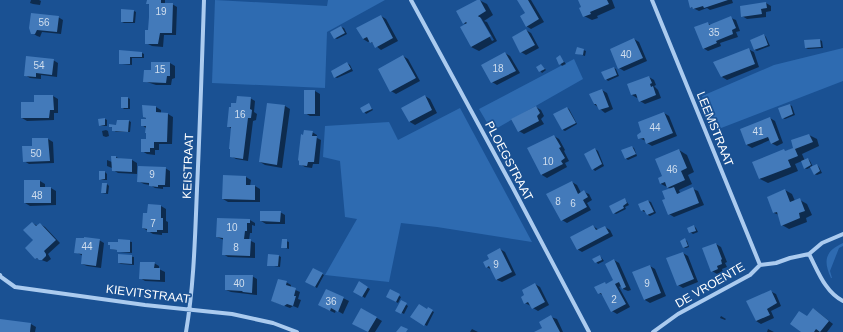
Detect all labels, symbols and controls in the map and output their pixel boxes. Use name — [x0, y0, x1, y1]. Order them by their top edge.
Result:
house number: 19 — [155, 6, 167, 17]
house number: 56 — [38, 17, 50, 28]
house number: 35 — [708, 27, 720, 38]
house number: 40 — [620, 49, 632, 60]
house number: 54 — [33, 60, 45, 71]
house number: 18 — [492, 63, 504, 74]
house number: 15 — [154, 64, 166, 75]
street label: LEEMSTRAAT — [694, 90, 737, 169]
house number: 16 — [234, 109, 246, 120]
street label: PLOEGSTRAAT — [482, 119, 536, 204]
house number: 44 — [649, 122, 661, 133]
house number: 41 — [752, 126, 764, 137]
street label: KEISTRAAT — [180, 132, 196, 199]
house number: 50 — [30, 148, 42, 159]
house number: 10 — [542, 156, 554, 167]
house number: 46 — [666, 164, 678, 175]
house number: 9 — [149, 169, 155, 180]
house number: 48 — [31, 190, 43, 201]
house number: 8 — [555, 196, 561, 207]
house number: 6 — [570, 198, 576, 209]
house number: 7 — [150, 218, 156, 229]
house number: 10 — [226, 222, 238, 233]
house number: 44 — [81, 241, 93, 252]
house number: 8 — [233, 242, 239, 253]
house number: 9 — [493, 259, 499, 270]
street label: DE VROENTE — [673, 259, 747, 311]
house number: 40 — [233, 278, 245, 289]
house number: 9 — [644, 278, 650, 289]
street label: KIEVITSTRAAT — [105, 282, 191, 306]
house number: 2 — [611, 294, 617, 305]
house number: 36 — [325, 296, 337, 307]

